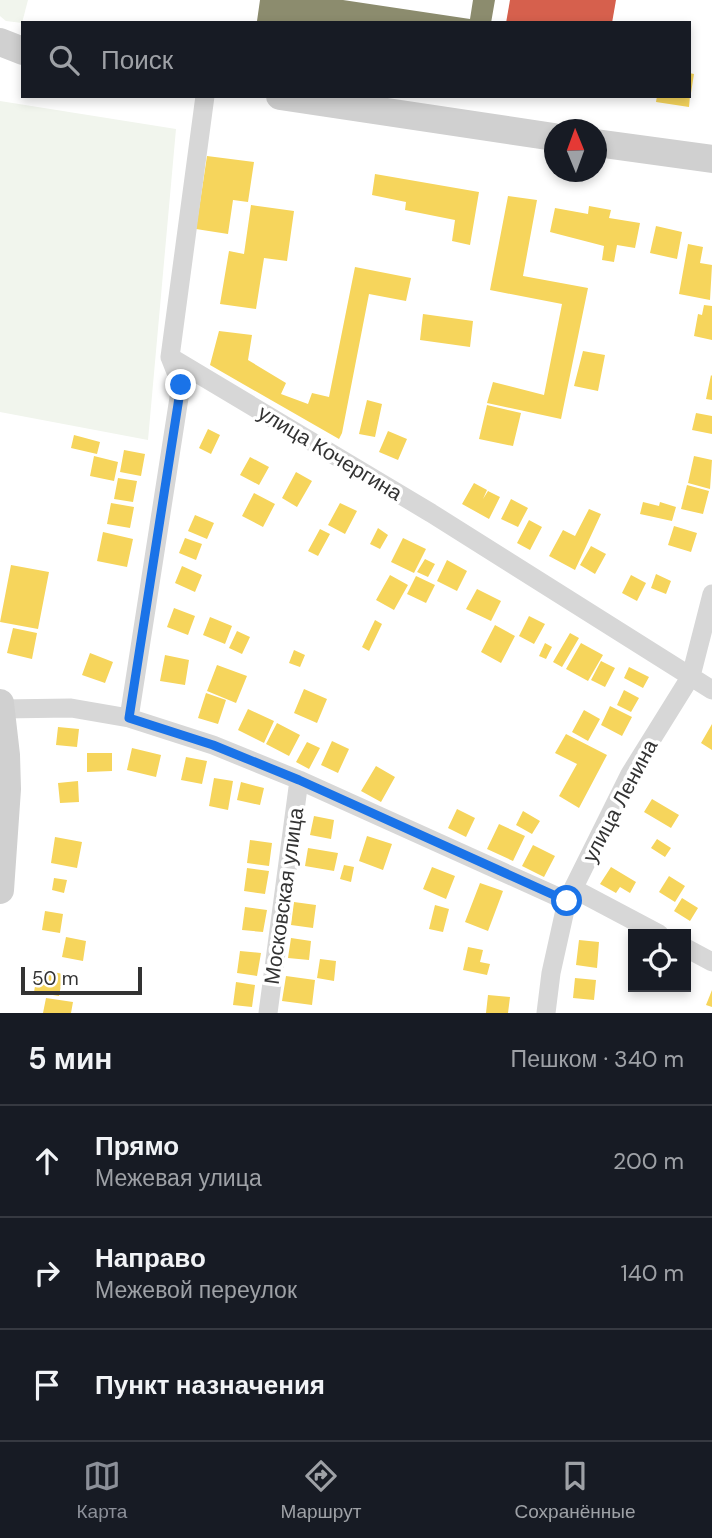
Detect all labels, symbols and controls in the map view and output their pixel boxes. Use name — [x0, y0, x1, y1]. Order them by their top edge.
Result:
search box — [21, 21, 691, 98]
icon: search — [45, 41, 83, 79]
text: Поиск — [101, 43, 173, 77]
north arrow — [544, 119, 607, 182]
route end — [165, 369, 196, 400]
street label: улица Кочергина — [253, 399, 408, 507]
street label: улица Ленина — [576, 734, 664, 867]
street label: Московская улица — [258, 805, 310, 986]
route start — [551, 885, 582, 916]
map controls — [628, 929, 691, 992]
button: locate — [628, 929, 691, 992]
scale bar — [21, 964, 142, 996]
text: 50 m — [32, 966, 79, 991]
text: 5 мин — [28, 1039, 112, 1078]
text: Пешком · 340 m — [511, 1044, 684, 1074]
text: Прямо — [95, 1129, 179, 1163]
icon: ahead — [28, 1142, 66, 1180]
text: 200 m — [613, 1146, 684, 1176]
text: Межевая улица — [95, 1163, 262, 1193]
text: Направо — [95, 1241, 206, 1275]
icon: right — [28, 1254, 66, 1292]
text: 140 m — [621, 1258, 684, 1288]
text: Межевой переулок — [95, 1275, 297, 1305]
icon: arrive — [28, 1366, 66, 1404]
text: Пункт назначения — [95, 1368, 325, 1402]
tab: Карта — [77, 1457, 127, 1524]
tab: Маршрут — [280, 1457, 361, 1524]
tab: Сохранённые — [514, 1457, 635, 1524]

